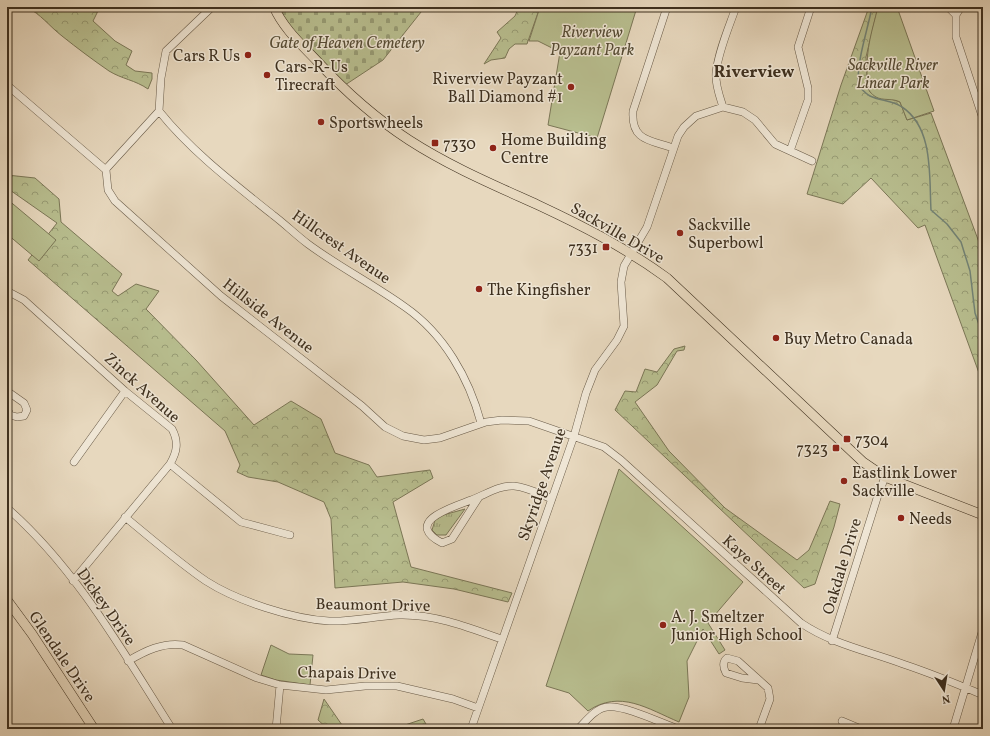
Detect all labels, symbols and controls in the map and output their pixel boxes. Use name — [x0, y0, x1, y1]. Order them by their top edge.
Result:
park label: Riverview Payzant Park — [550, 22, 635, 62]
park label: Gate of Heaven Cemetery — [269, 33, 425, 55]
place label: Cars R Us — [173, 46, 240, 68]
marker: Cars R Us — [243, 50, 253, 60]
park label: Sackville River Linear Park — [848, 55, 939, 95]
place label: Cars-R-Us Tirecraft — [275, 57, 348, 97]
district label: Riverview — [714, 61, 795, 84]
place label: Riverview Payzant Ball Diamond #1 — [432, 69, 563, 109]
marker: Cars-R-Us Tirecraft — [262, 70, 272, 80]
marker: Riverview Payzant Ball Diamond #1 — [566, 82, 576, 92]
place label: Sportswheels — [329, 113, 423, 135]
marker: Sportswheels — [316, 117, 326, 127]
place label: Home Building Centre — [501, 130, 607, 170]
place label: 7330 — [443, 134, 476, 156]
marker: 7330 — [430, 138, 440, 148]
marker: Home Building Centre — [488, 143, 498, 153]
street label: Sackville Drive — [566, 198, 668, 270]
street label: Hillcrest Avenue — [287, 205, 395, 290]
place label: Sackville Superbowl — [688, 215, 764, 255]
marker: Sackville Superbowl — [675, 228, 685, 238]
place label: 7331 — [568, 238, 598, 260]
marker: 7331 — [601, 242, 611, 252]
street label: Hillside Avenue — [218, 274, 318, 359]
place label: The Kingfisher — [487, 280, 591, 302]
marker: The Kingfisher — [474, 284, 484, 294]
place label: Buy Metro Canada — [784, 329, 913, 351]
marker: Buy Metro Canada — [771, 333, 781, 343]
street label: Zinck Avenue — [99, 348, 185, 429]
street label: Skyridge Avenue — [513, 425, 573, 544]
place label: 7304 — [855, 430, 889, 452]
marker: 7304 — [842, 434, 852, 444]
place label: 7323 — [796, 439, 828, 461]
marker: 7323 — [831, 443, 841, 453]
place label: Eastlink Lower Sackville — [852, 463, 957, 503]
marker: Eastlink Lower Sackville — [839, 476, 849, 486]
place label: Needs — [909, 509, 952, 531]
marker: Needs — [896, 513, 906, 523]
street label: Oakdale Drive — [818, 516, 868, 618]
street label: Kaye Street — [717, 531, 791, 601]
street label: Dickey Drive — [71, 564, 140, 650]
street label: Beaumont Drive — [315, 594, 430, 618]
street label: Glendale Drive — [23, 607, 100, 707]
place label: A. J. Smeltzer Junior High School — [671, 607, 803, 647]
marker: A. J. Smeltzer Junior High School — [658, 620, 668, 630]
street label: Chapais Drive — [297, 662, 397, 686]
north arrow — [924, 670, 964, 710]
text: N — [940, 690, 951, 706]

